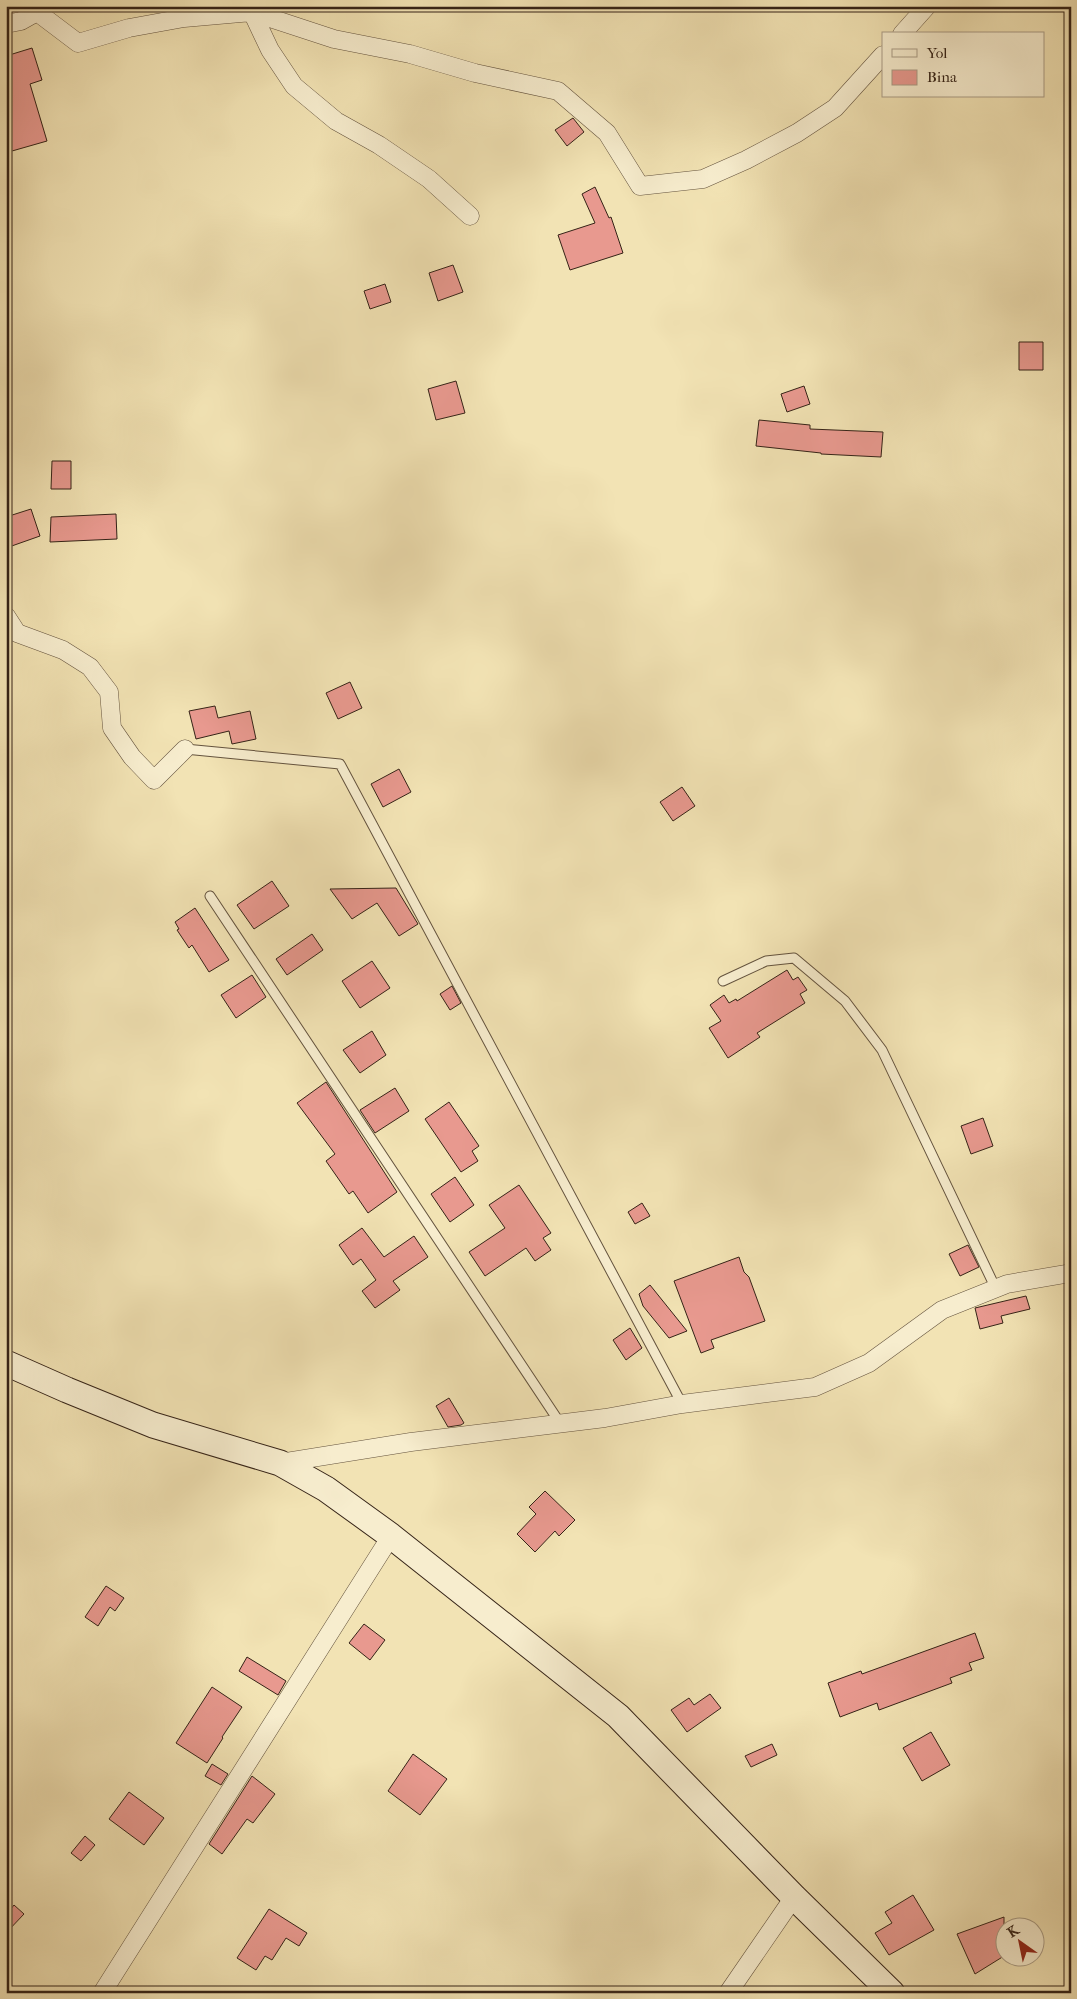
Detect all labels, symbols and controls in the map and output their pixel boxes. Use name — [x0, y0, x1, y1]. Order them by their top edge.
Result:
legend — [882, 32, 1044, 98]
text: Yol — [926, 44, 947, 62]
text: Bina — [927, 68, 958, 86]
north arrow — [994, 1916, 1044, 1966]
text: K — [1004, 1921, 1023, 1941]

